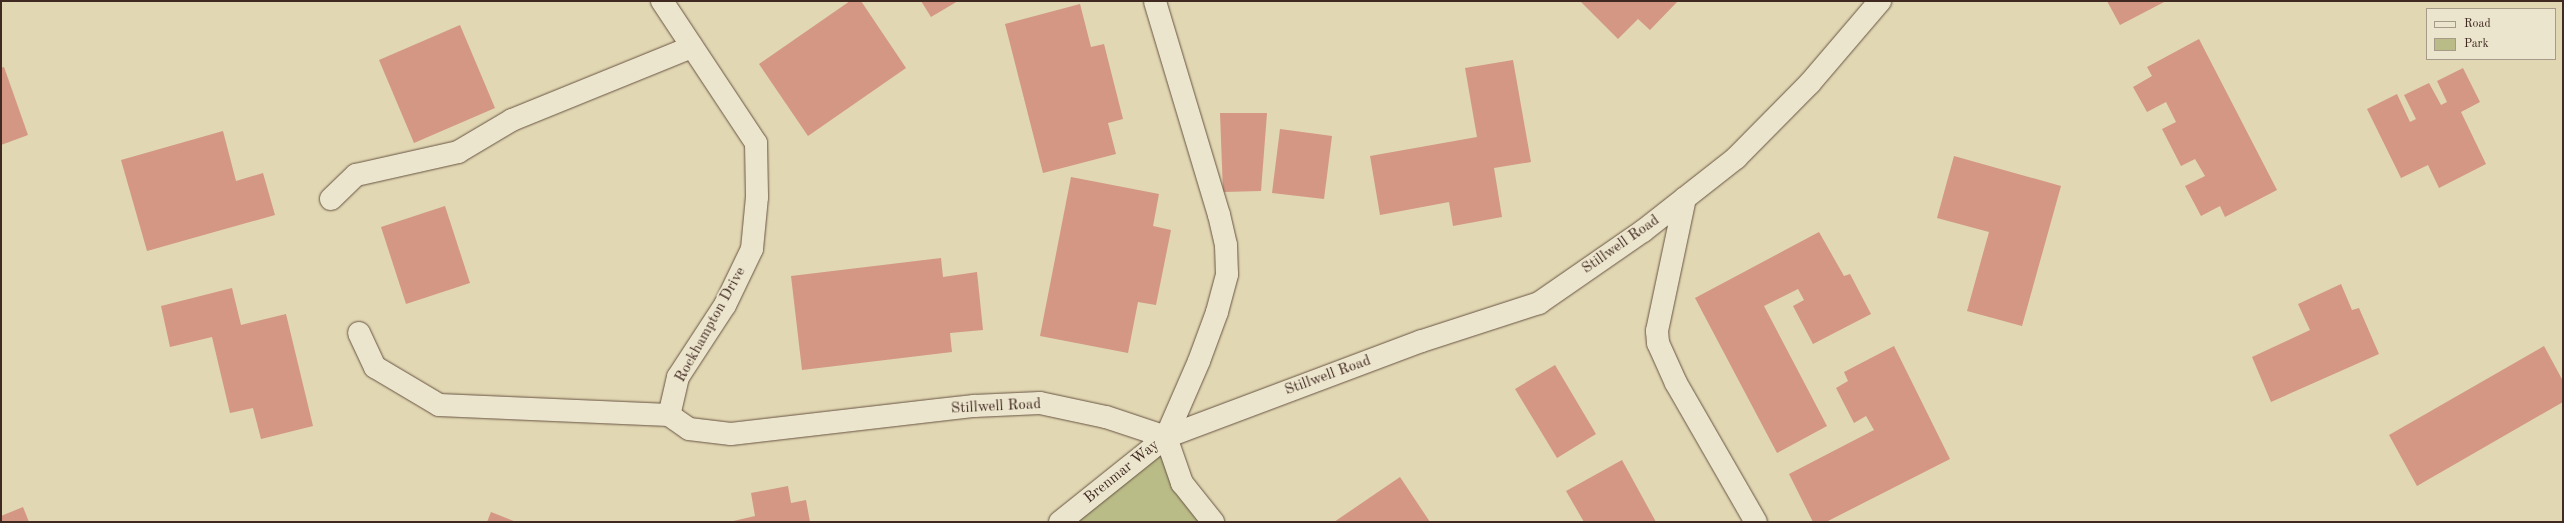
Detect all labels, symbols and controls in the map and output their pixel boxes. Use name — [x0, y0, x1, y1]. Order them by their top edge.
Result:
legend — [2426, 8, 2556, 60]
text: Road — [2464, 18, 2491, 30]
text: Park — [2464, 38, 2489, 50]
street label: Stillwell Road — [1579, 212, 1663, 278]
street label: Rockhampton Drive — [672, 264, 750, 386]
street label: Stillwell Road — [1283, 352, 1373, 400]
street label: Stillwell Road — [950, 396, 1042, 418]
street label: Brenmar Way — [1081, 436, 1163, 508]

